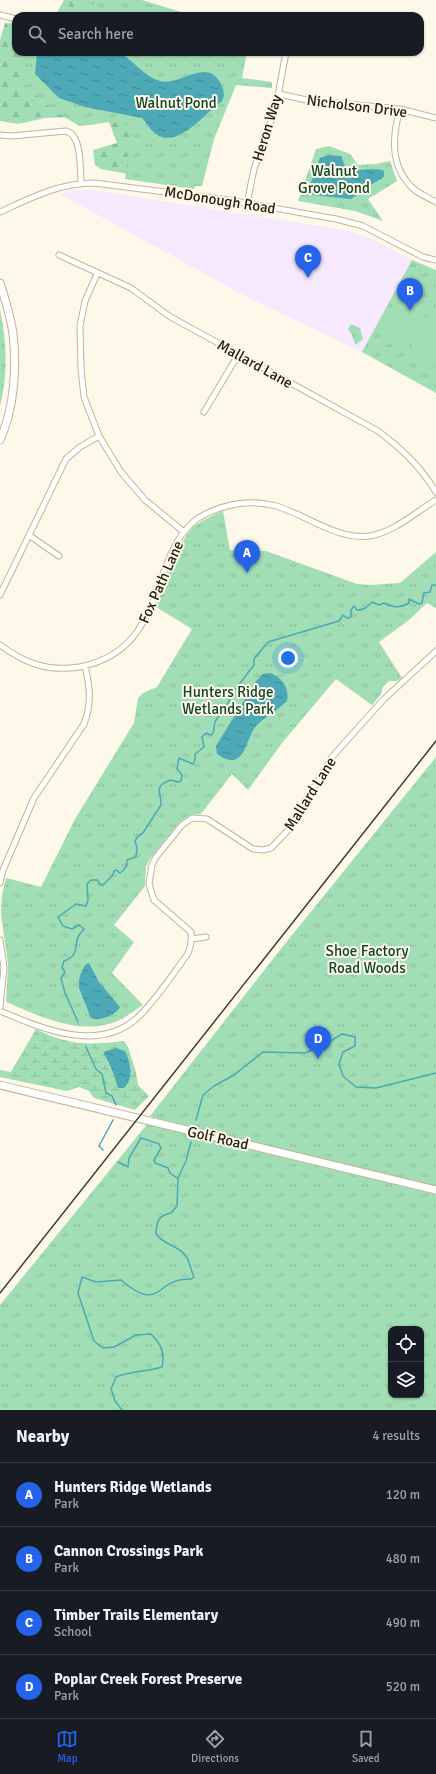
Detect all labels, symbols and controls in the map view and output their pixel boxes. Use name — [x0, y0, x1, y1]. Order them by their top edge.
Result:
search box — [12, 12, 424, 56]
icon: search — [26, 23, 48, 45]
text: Search here — [58, 25, 134, 43]
street label: Nicholson Drive — [306, 91, 408, 121]
street label: Heron Way — [248, 92, 286, 164]
park label: Walnut Pond — [135, 94, 217, 112]
park label: Walnut Grove Pond — [298, 162, 370, 197]
street label: McDonough Road — [163, 182, 277, 218]
pin: C — [295, 245, 321, 278]
pin: B — [397, 278, 423, 311]
street label: Mallard Lane — [214, 336, 296, 392]
street label: Fox Path Lane — [135, 538, 187, 626]
pin: A — [234, 540, 260, 573]
your location — [278, 648, 298, 668]
park label: Hunters Ridge Wetlands Park — [182, 683, 274, 718]
street label: Mallard Lane — [280, 754, 340, 834]
park label: Shoe Factory Road Woods — [326, 942, 408, 977]
pin: D — [305, 1026, 331, 1059]
street label: Golf Road — [186, 1122, 250, 1154]
map controls — [388, 1326, 424, 1398]
button: locate — [388, 1326, 424, 1362]
button: layers — [388, 1362, 424, 1398]
text: Nearby — [16, 1426, 69, 1447]
text: 4 results — [372, 1428, 420, 1444]
text: Hunters Ridge Wetlands — [54, 1478, 212, 1496]
text: A — [25, 1487, 33, 1503]
text: 120 m — [386, 1487, 420, 1503]
text: Park — [54, 1496, 79, 1512]
text: Cannon Crossings Park — [54, 1542, 203, 1560]
text: B — [25, 1551, 33, 1567]
text: 480 m — [386, 1551, 420, 1567]
text: Park — [54, 1560, 79, 1576]
text: Timber Trails Elementary — [54, 1606, 218, 1624]
text: C — [25, 1615, 33, 1631]
text: 490 m — [386, 1615, 420, 1631]
text: School — [54, 1624, 92, 1640]
text: Poplar Creek Forest Preserve — [54, 1670, 242, 1688]
text: D — [25, 1679, 33, 1695]
text: 520 m — [386, 1679, 420, 1695]
text: Park — [54, 1688, 79, 1704]
tab: Map — [56, 1728, 78, 1765]
tab: Directions — [191, 1728, 239, 1765]
tab: Saved — [352, 1728, 380, 1765]

